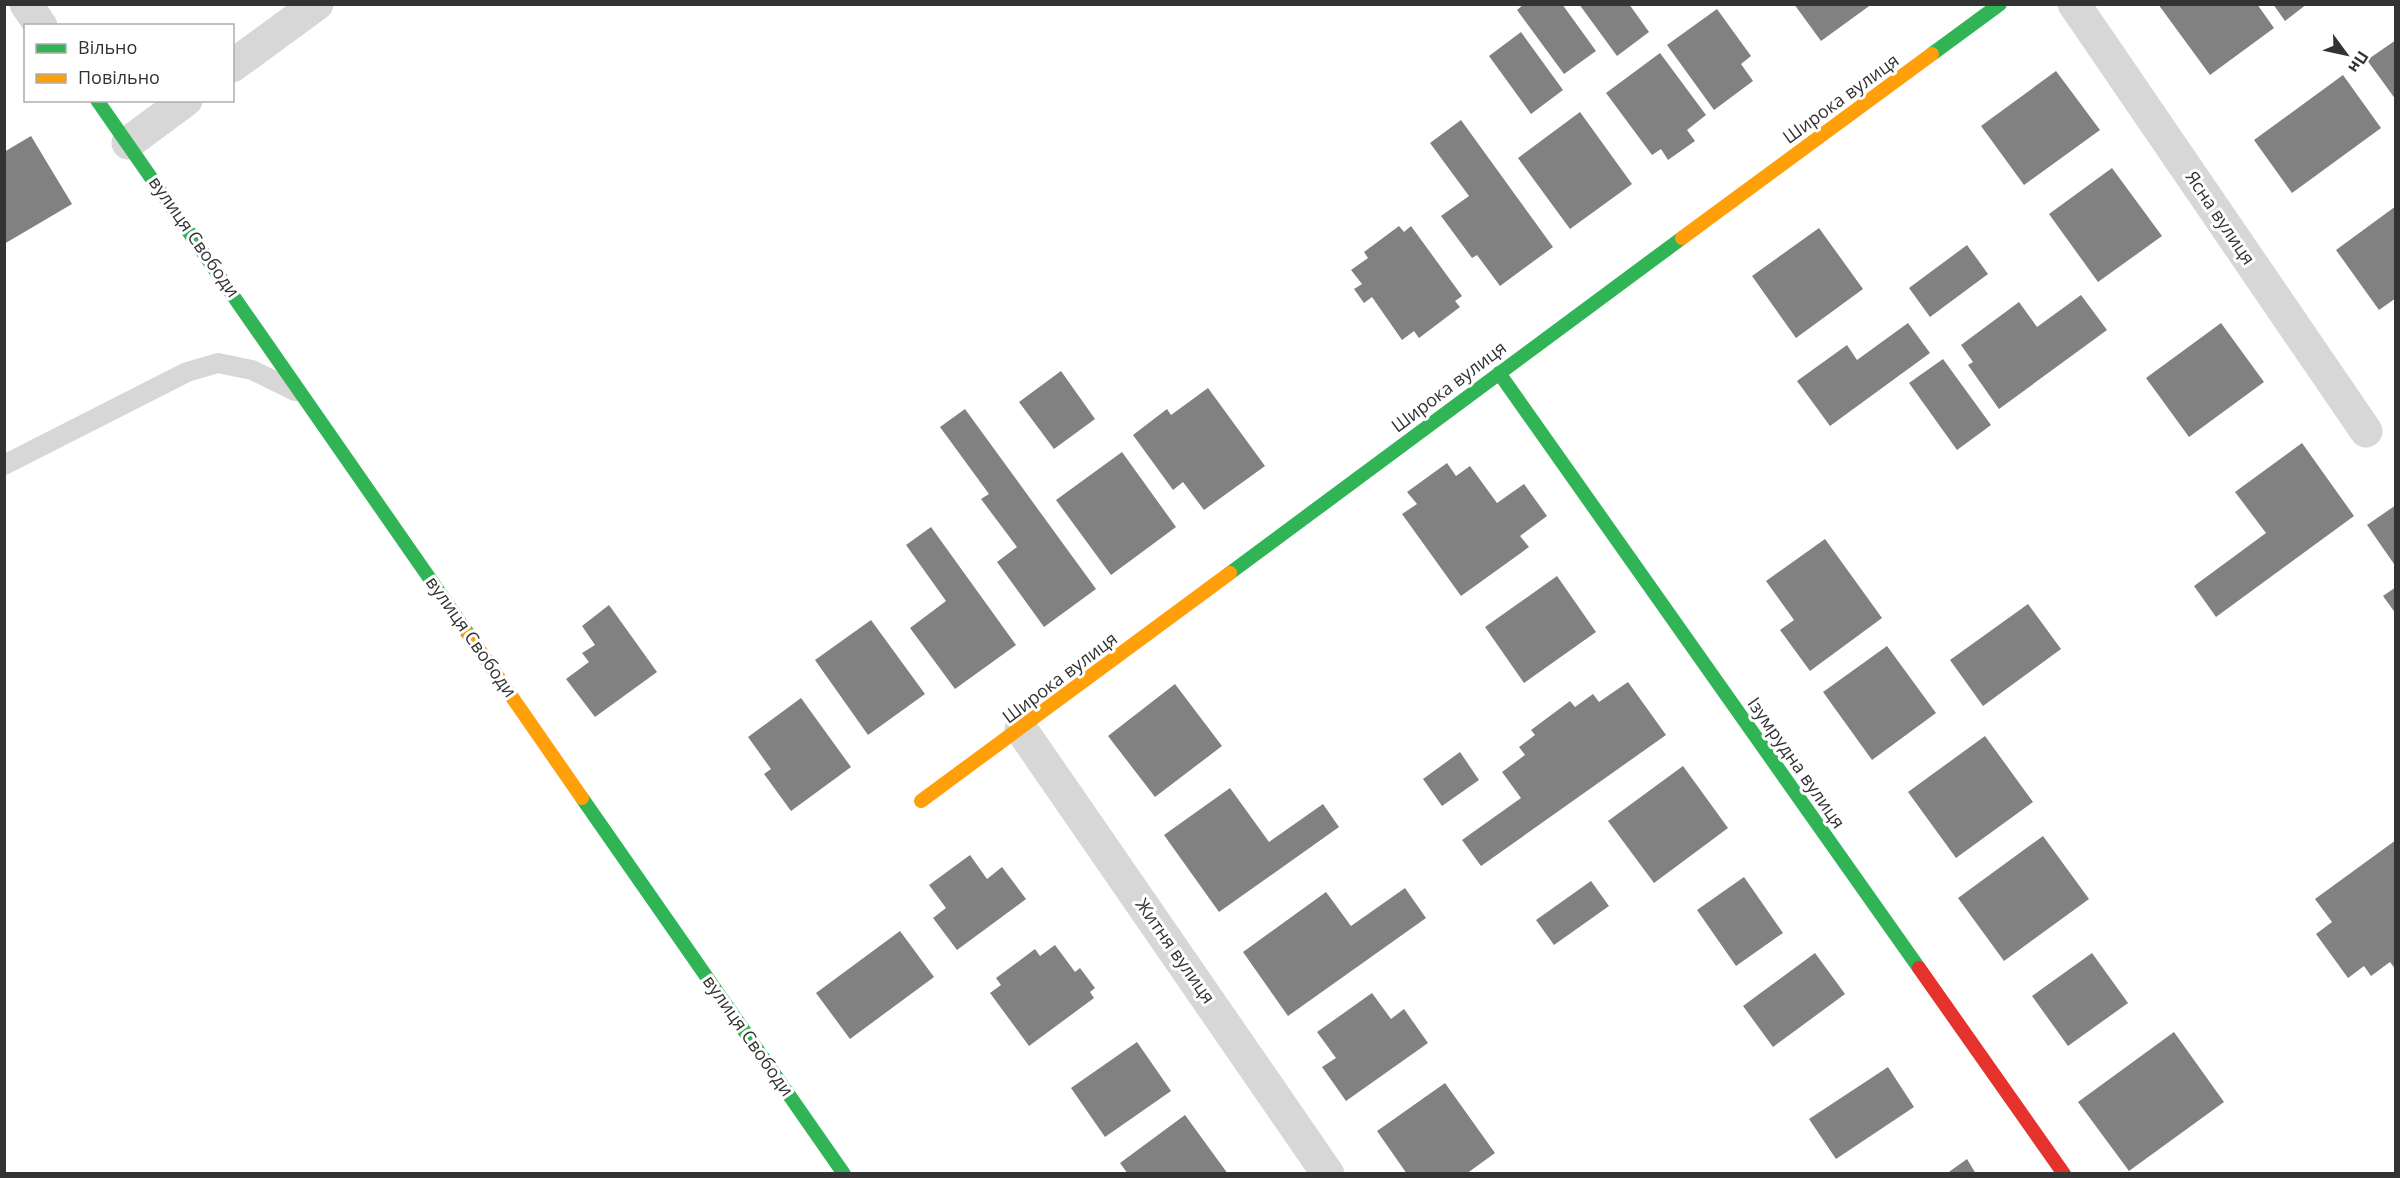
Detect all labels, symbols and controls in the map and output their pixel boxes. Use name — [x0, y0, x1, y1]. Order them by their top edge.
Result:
legend — [24, 24, 234, 102]
north arrow — [2316, 24, 2376, 84]
text: Вільно — [78, 35, 137, 59]
text: Пн — [2343, 47, 2374, 78]
street label: Широка вулиця — [1777, 48, 1903, 149]
text: Повільно — [78, 65, 160, 89]
street label: Ясна вулиця — [2181, 166, 2261, 269]
street label: вулиця Свободи — [144, 171, 246, 302]
street label: Широка вулиця — [1386, 335, 1511, 437]
street label: вулиця Свободи — [421, 571, 523, 702]
street label: Широка вулиця — [997, 626, 1122, 728]
street label: Ізумрудна вулиця — [1743, 692, 1851, 833]
street label: Житня вулиця — [1131, 893, 1221, 1008]
street label: вулиця Свободи — [698, 970, 800, 1101]

